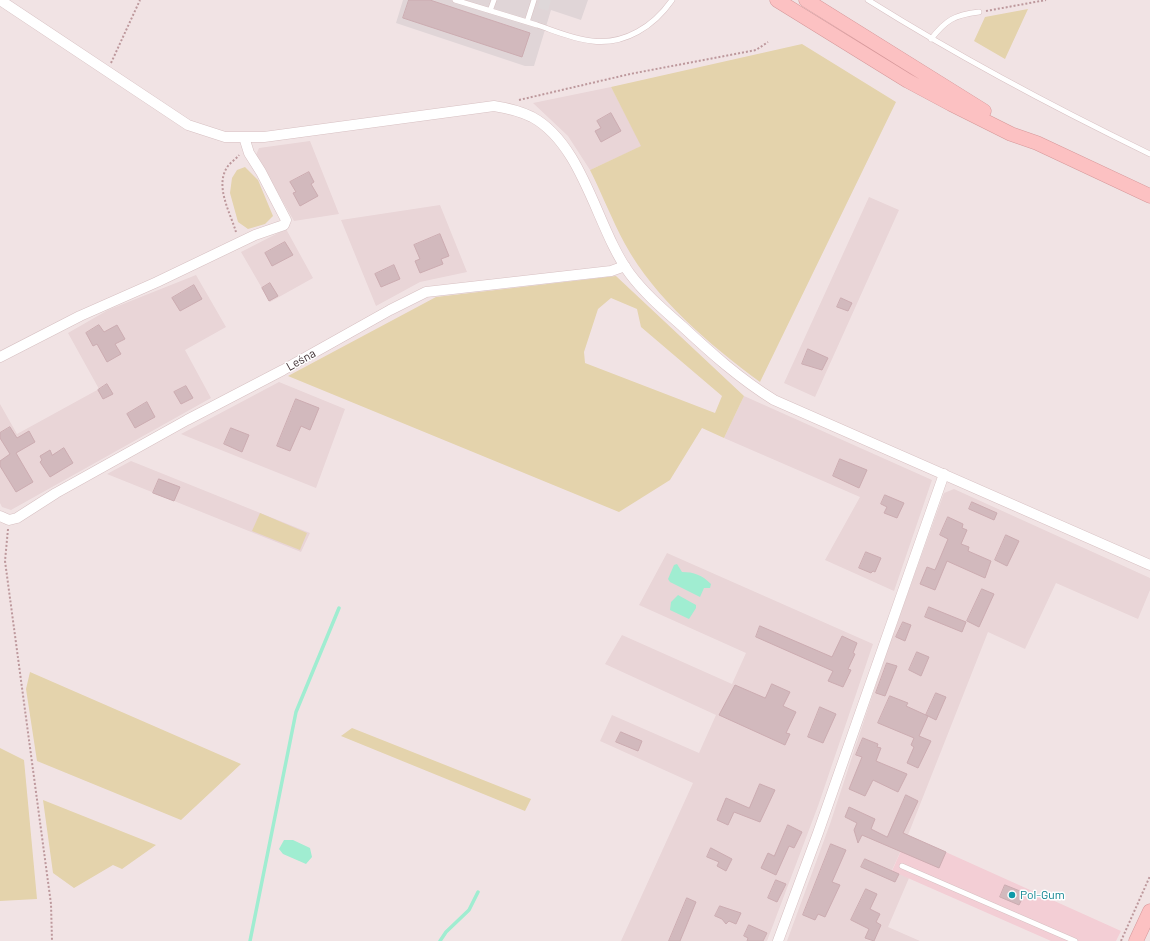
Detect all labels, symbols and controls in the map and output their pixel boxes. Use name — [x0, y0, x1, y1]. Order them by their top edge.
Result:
street label: Leśna — [284, 346, 318, 374]
place label: Pol-Gum — [1020, 888, 1065, 902]
marker: Pol-Gum — [1007, 890, 1017, 900]

